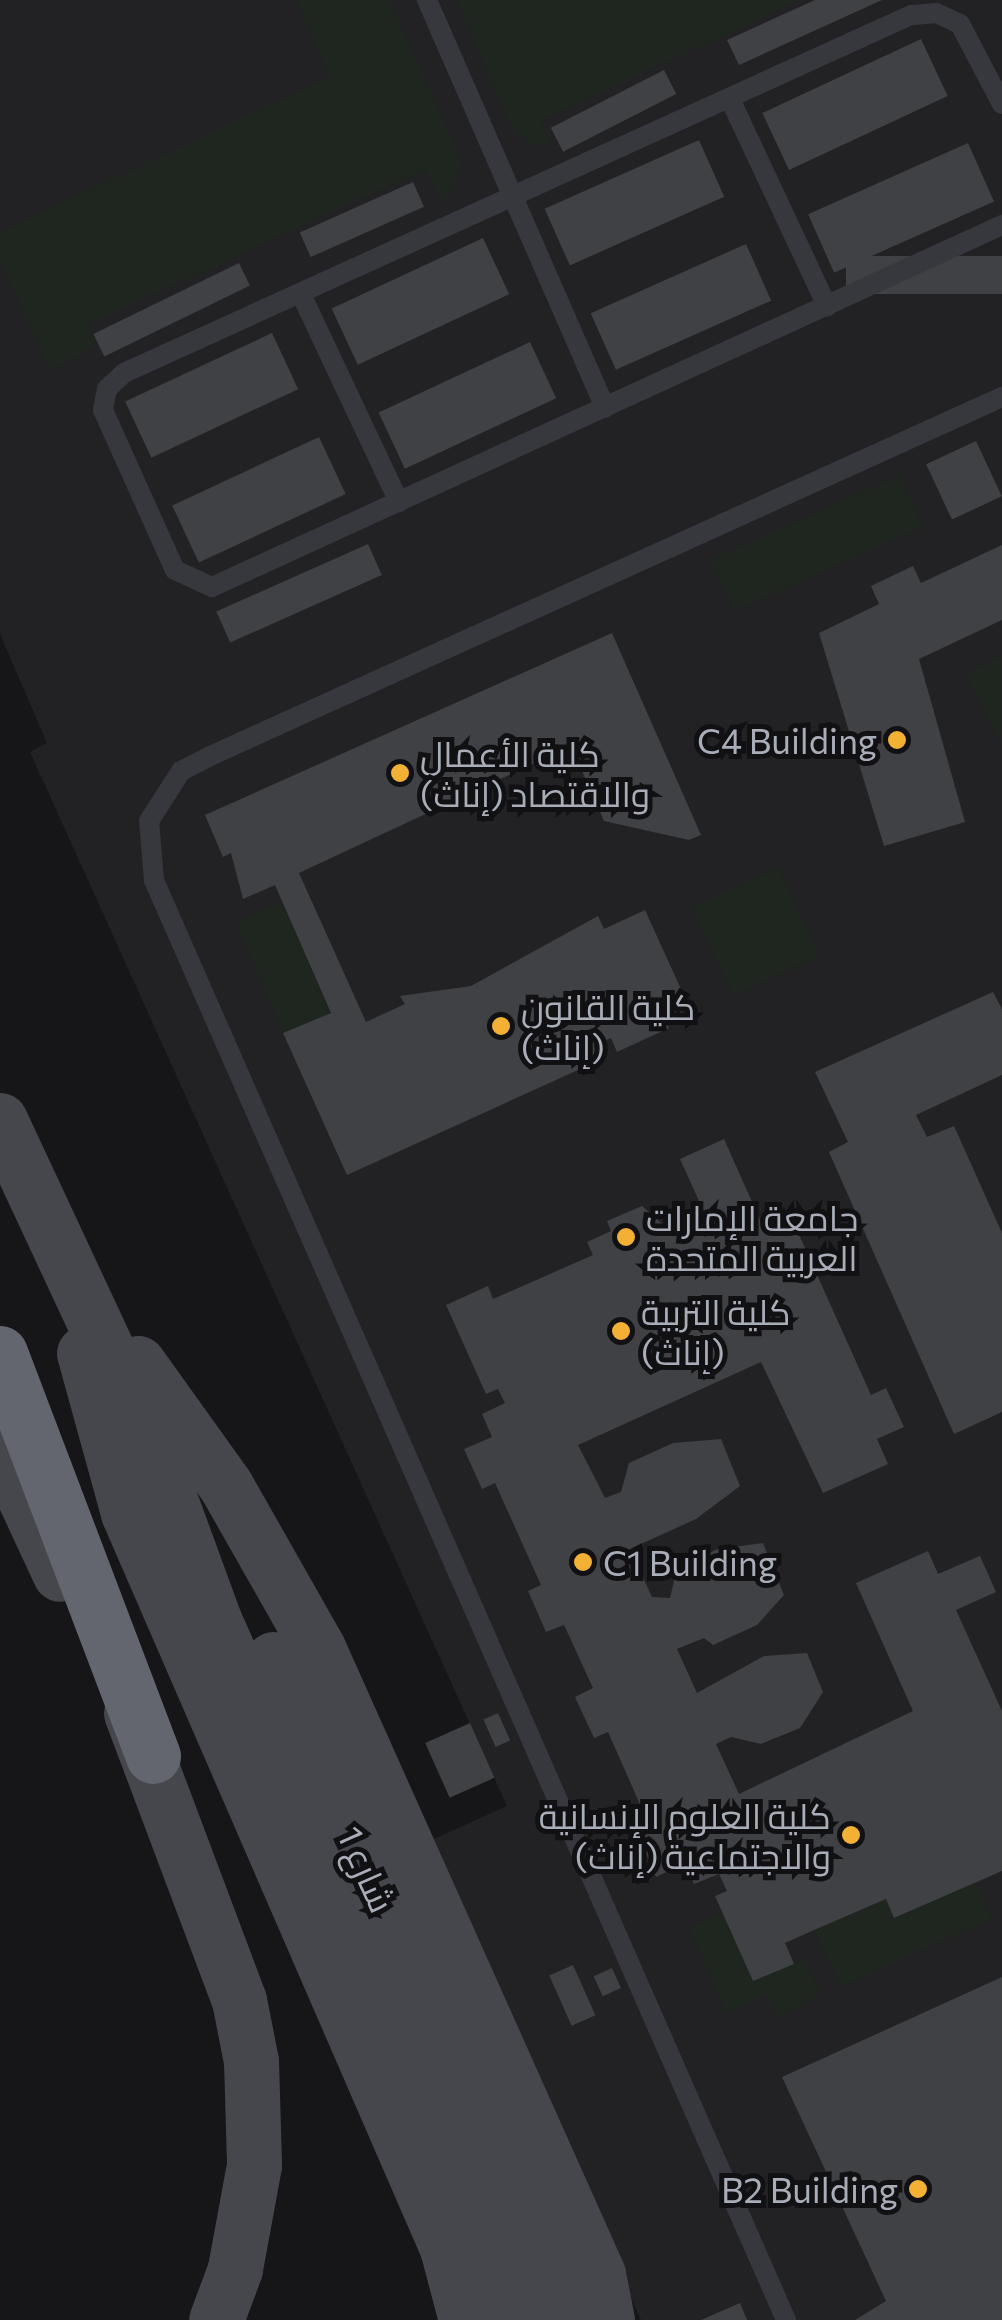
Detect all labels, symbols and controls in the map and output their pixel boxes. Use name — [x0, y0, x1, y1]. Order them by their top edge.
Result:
place label: C4 Building — [697, 719, 877, 761]
marker: C4 Building — [886, 729, 908, 751]
place label: كلية الأعمال والاقتصاد (إناث) — [420, 732, 650, 814]
marker: كلية الأعمال والاقتصاد (إناث) — [389, 762, 411, 784]
place label: كلية القانون (إناث) — [521, 985, 695, 1067]
marker: كلية القانون (إناث) — [490, 1015, 512, 1037]
place label: جامعة الإمارات العربية المتحدة — [646, 1196, 858, 1278]
marker: جامعة الإمارات العربية المتحدة — [615, 1226, 637, 1248]
place label: كلية التربية (إناث) — [641, 1290, 791, 1372]
marker: كلية التربية (إناث) — [610, 1320, 632, 1342]
place label: C1 Building — [603, 1541, 777, 1583]
marker: C1 Building — [572, 1551, 594, 1573]
place label: كلية العلوم الإنسانية والاجتماعية (إناث) — [539, 1794, 831, 1876]
street label: شارع 1 — [330, 1820, 404, 1918]
marker: كلية العلوم الإنسانية والاجتماعية (إناث) — [840, 1824, 862, 1846]
place label: B2 Building — [721, 2168, 898, 2210]
marker: B2 Building — [907, 2178, 929, 2200]

